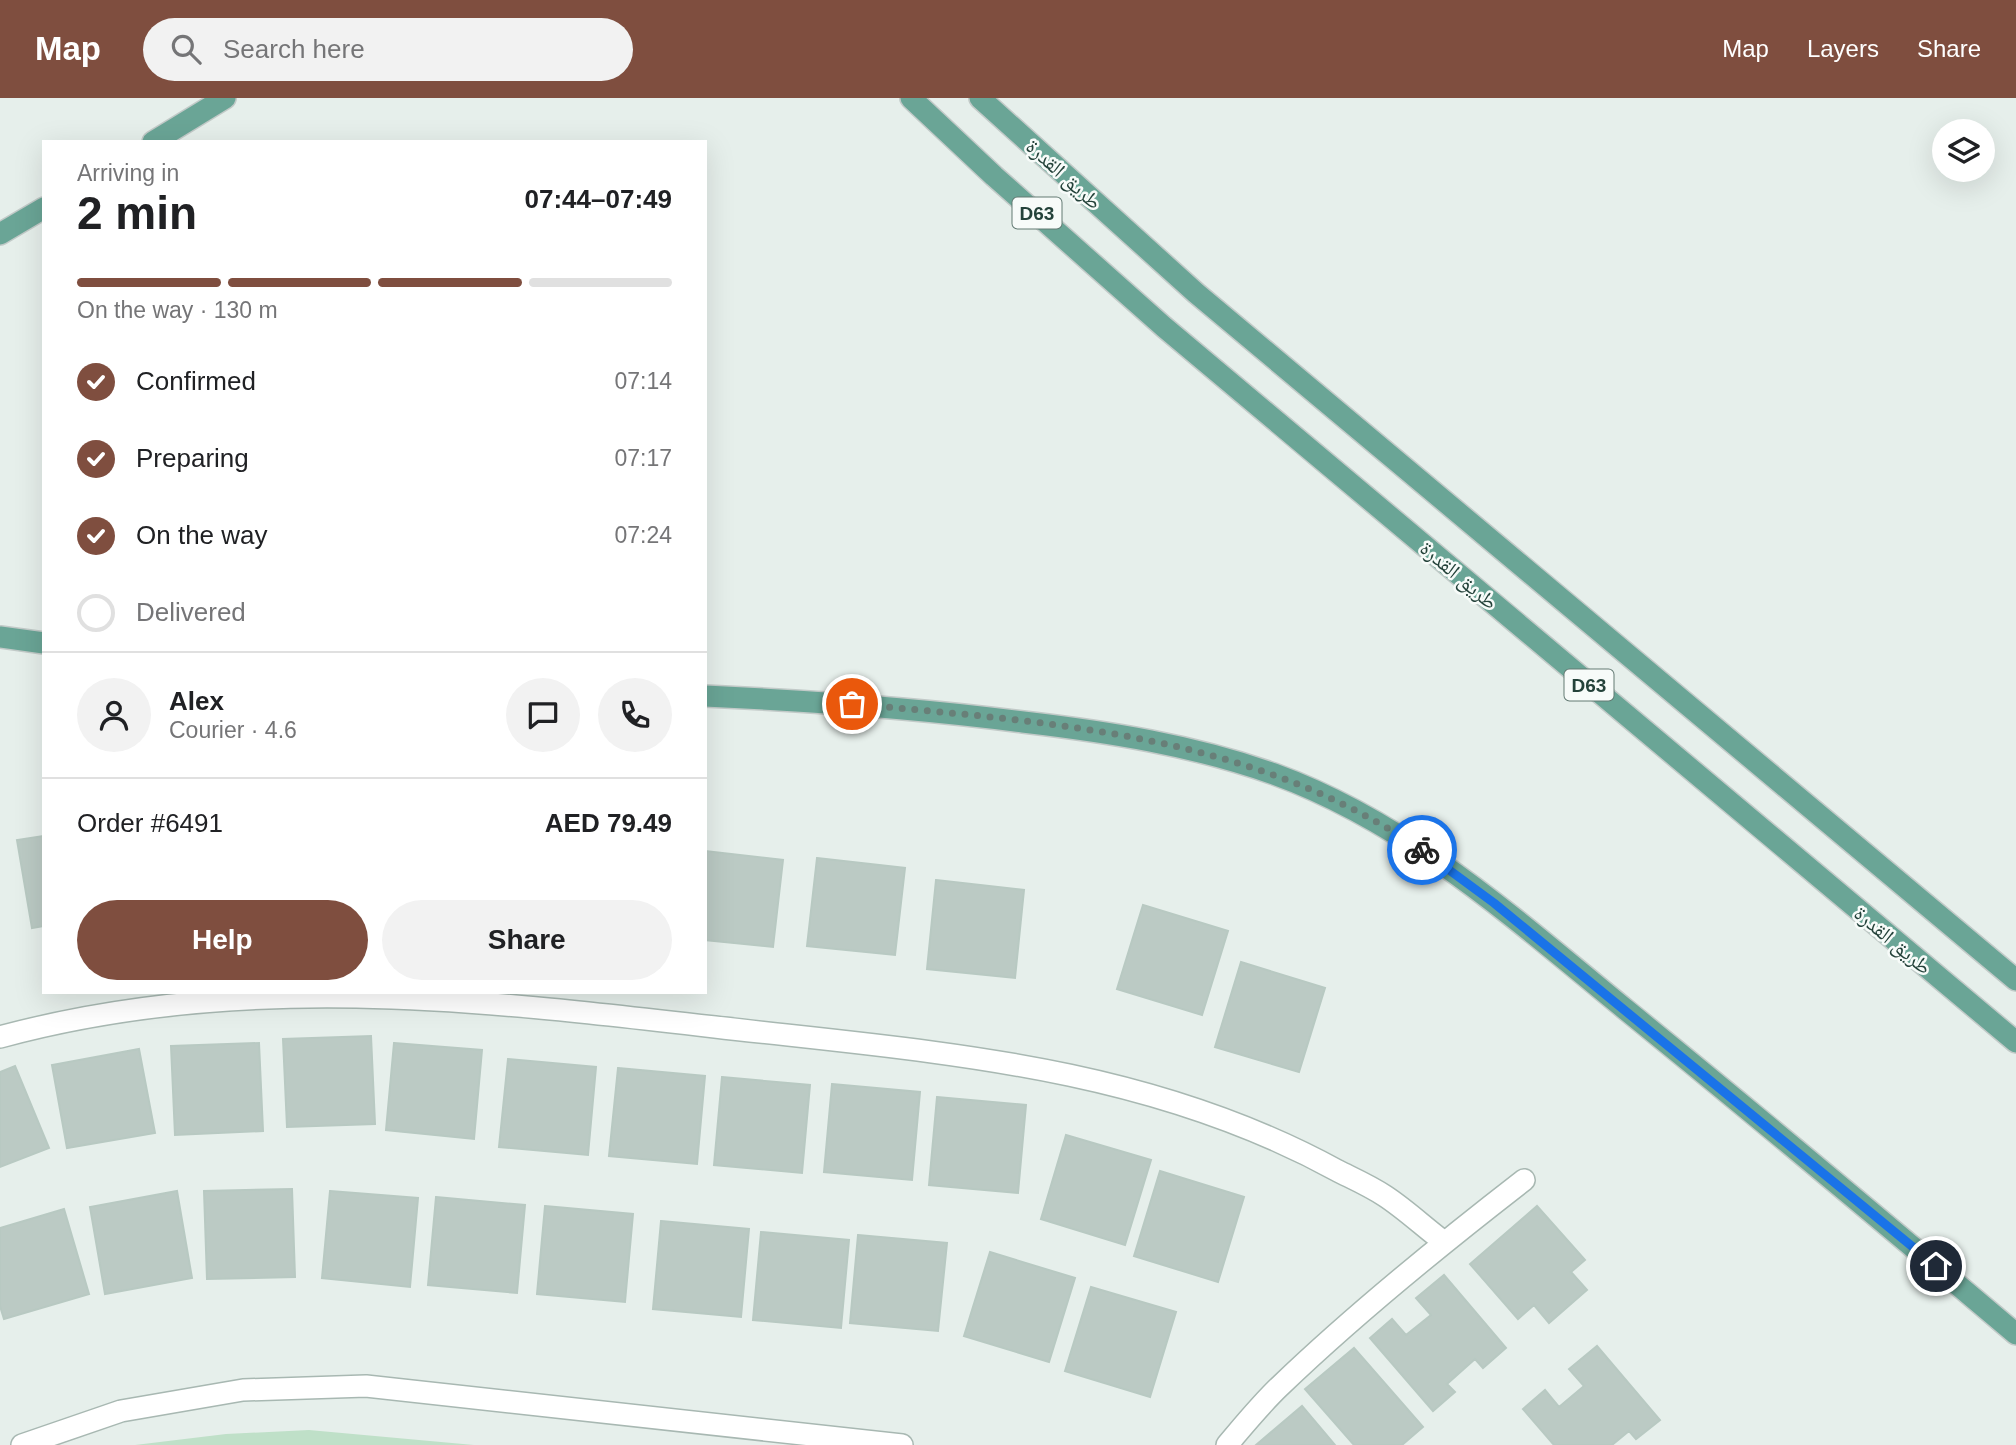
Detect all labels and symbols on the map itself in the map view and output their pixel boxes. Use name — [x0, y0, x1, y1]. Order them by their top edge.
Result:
street label: طريق القدرة — [1020, 134, 1106, 215]
road number: D63 — [1012, 197, 1062, 228]
street label: طريق القدرة — [1415, 536, 1502, 615]
road number: D63 — [1564, 670, 1614, 700]
pin — [822, 674, 882, 734]
courier — [1387, 815, 1457, 885]
street label: طريق القدرة — [1849, 901, 1936, 980]
pin — [1906, 1236, 1966, 1296]

